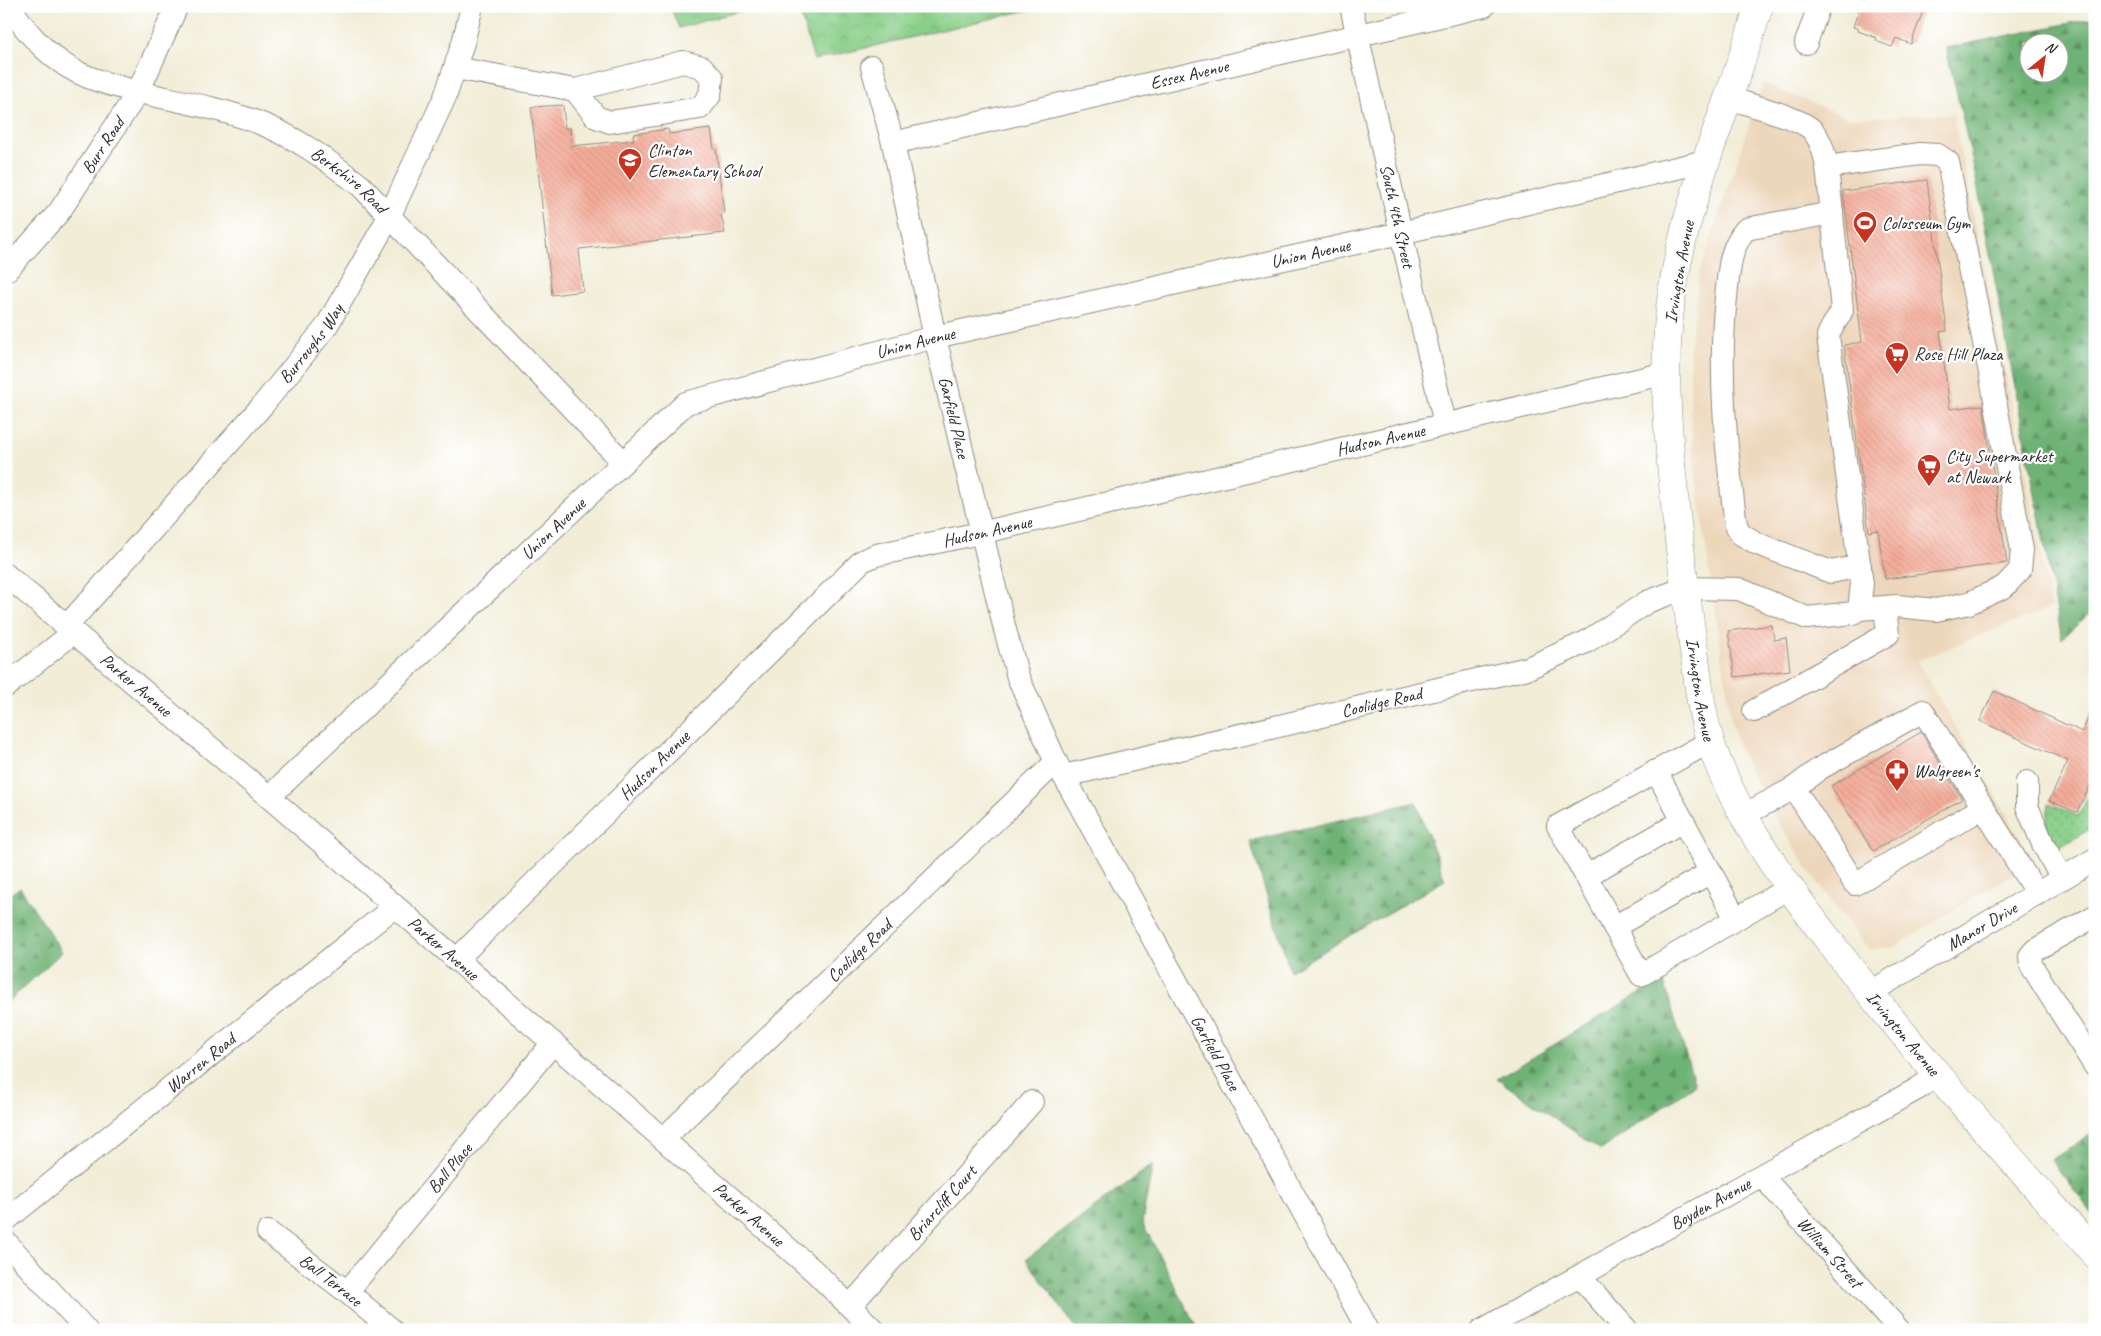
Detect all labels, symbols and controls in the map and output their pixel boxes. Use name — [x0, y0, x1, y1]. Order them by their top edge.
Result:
north arrow — [2018, 32, 2068, 82]
text: N — [2042, 38, 2060, 58]
street label: Essex Avenue — [1148, 54, 1232, 94]
street label: Burr Road — [76, 111, 131, 178]
place label: Clinton Elementary School — [648, 139, 763, 182]
street label: Berkshire Road — [307, 142, 394, 220]
school or university icon: Clinton Elementary School — [617, 147, 643, 181]
street label: South 4th Street — [1375, 162, 1420, 272]
sports icon: Colosseum Gym — [1852, 210, 1878, 244]
place label: Colosseum Gym — [1882, 212, 1971, 234]
street label: Irvington Avenue — [1659, 218, 1699, 325]
street label: Union Avenue — [1269, 233, 1353, 273]
street label: Burroughs Way — [274, 298, 349, 388]
street label: Union Avenue — [874, 322, 958, 363]
supermarket icon: Rose Hill Plaza — [1884, 341, 1910, 375]
place label: Rose Hill Plaza — [1914, 343, 2004, 365]
street label: Garfield Place — [934, 375, 975, 461]
street label: Hudson Avenue — [1334, 419, 1428, 461]
place label: City Supermarket at Newark — [1946, 445, 2055, 488]
supermarket icon: City Supermarket at Newark — [1916, 453, 1942, 487]
street label: Union Avenue — [516, 492, 591, 564]
street label: Hudson Avenue — [941, 510, 1035, 552]
street label: Irvington Avenue — [1681, 637, 1721, 744]
street label: Parker Avenue — [96, 648, 177, 722]
street label: Coolidge Road — [1339, 681, 1427, 722]
street label: Hudson Avenue — [614, 725, 695, 805]
pharmacy icon: Walgreen's — [1884, 758, 1910, 792]
place label: Walgreen's — [1914, 760, 1981, 782]
street label: Manor Drive — [1942, 896, 2022, 956]
street label: Parker Avenue — [404, 911, 484, 986]
street label: Coolidge Road — [822, 912, 898, 987]
street label: Irvington Avenue — [1862, 987, 1946, 1081]
street label: Garfield Place — [1186, 1011, 1246, 1095]
street label: Warren Road — [161, 1027, 242, 1098]
street label: Ball Place — [422, 1137, 478, 1198]
street label: Briarcliff Court — [903, 1159, 983, 1245]
street label: Boyden Avenue — [1666, 1172, 1755, 1235]
street label: Parker Avenue — [709, 1177, 790, 1252]
street label: William Street — [1793, 1212, 1869, 1294]
street label: Ball Terrace — [295, 1249, 368, 1312]

